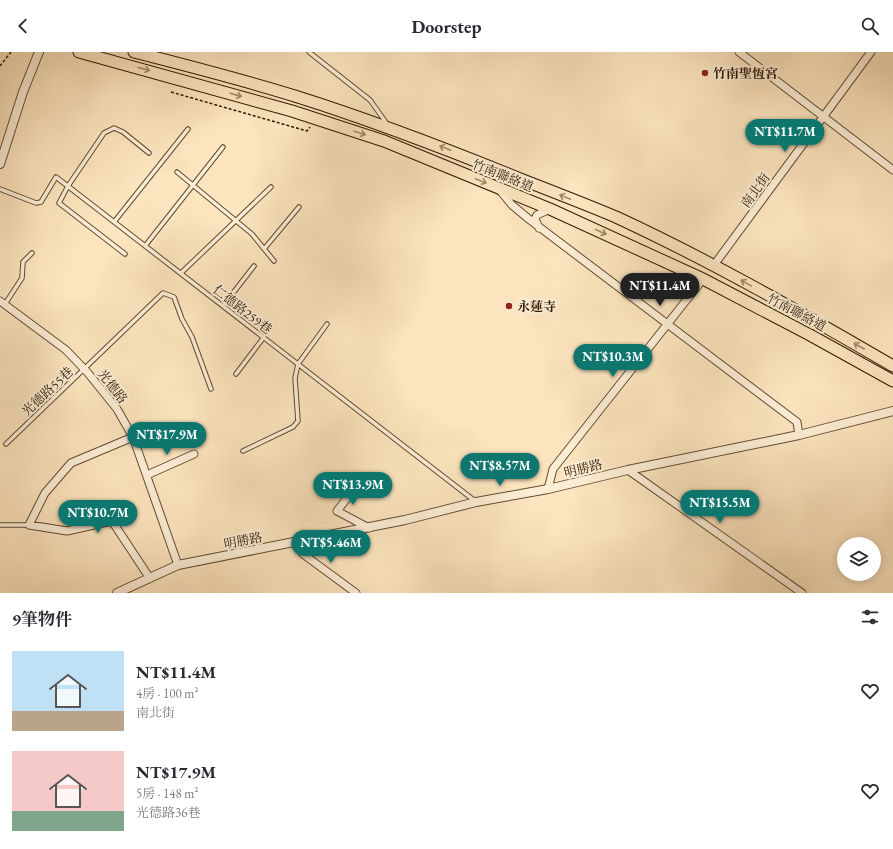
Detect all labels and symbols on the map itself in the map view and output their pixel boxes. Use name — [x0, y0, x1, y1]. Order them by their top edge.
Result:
place label: 竹南聖恆宮 — [713, 65, 778, 82]
one-way arrow — [137, 66, 150, 73]
marker: 竹南聖恆宮 — [700, 68, 710, 78]
one-way arrow — [229, 92, 242, 99]
pin: NT$11.7M — [744, 119, 826, 153]
one-way arrow — [354, 130, 367, 137]
one-way arrow — [439, 144, 451, 152]
street label: 竹南聯絡道 — [469, 155, 536, 196]
street label: 南北街 — [737, 170, 774, 211]
one-way arrow — [475, 177, 487, 185]
one-way arrow — [560, 193, 572, 200]
one-way arrow — [594, 229, 606, 236]
pin: NT$11.4M — [619, 273, 701, 307]
one-way arrow — [740, 278, 752, 286]
street label: 仁德路259巷 — [210, 281, 276, 338]
street label: 竹南聯絡道 — [764, 290, 829, 335]
place label: 永蓮寺 — [517, 298, 556, 315]
marker: 永蓮寺 — [504, 301, 514, 311]
one-way arrow — [853, 342, 865, 350]
pin: NT$10.3M — [572, 344, 654, 378]
street label: 光德路55巷 — [18, 363, 77, 420]
street label: 光德路 — [94, 366, 131, 407]
pin: NT$17.9M — [126, 422, 208, 456]
pin: NT$8.57M — [459, 453, 541, 487]
street label: 明勝路 — [562, 456, 604, 481]
pin: NT$13.9M — [312, 472, 394, 506]
pin: NT$15.5M — [679, 490, 761, 524]
pin: NT$10.7M — [57, 500, 139, 534]
street label: 明勝路 — [222, 528, 264, 553]
pin: NT$5.46M — [290, 530, 372, 564]

